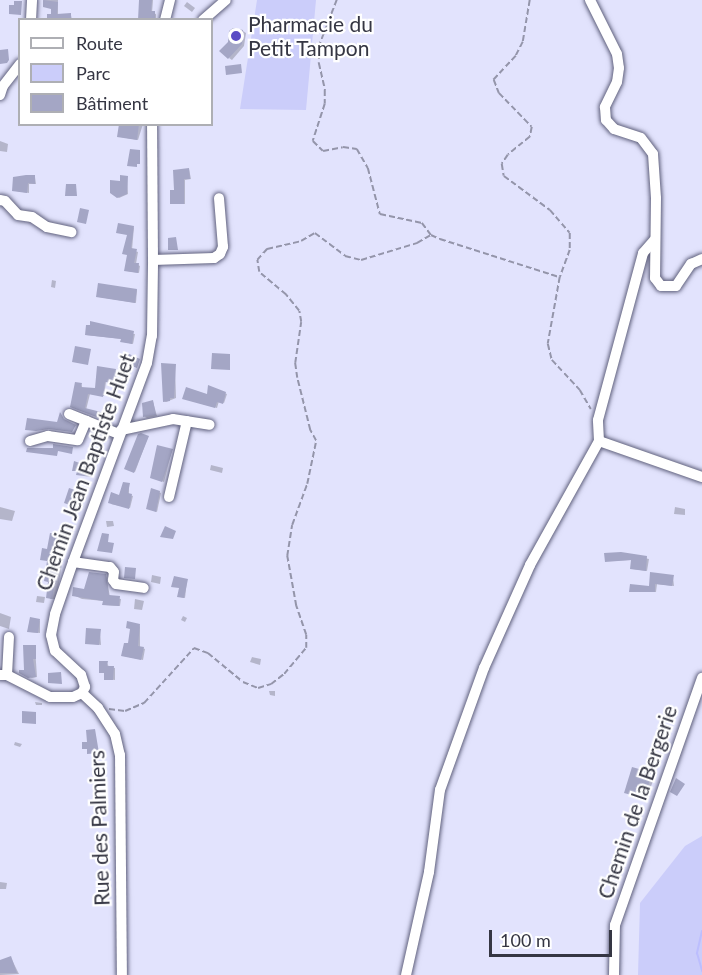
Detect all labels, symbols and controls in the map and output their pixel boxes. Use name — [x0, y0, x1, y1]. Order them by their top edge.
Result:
place label: Pharmacie du Petit Tampon — [248, 11, 373, 61]
legend — [18, 18, 213, 126]
marker: Pharmacie du Petit Tampon — [229, 29, 243, 43]
text: Route — [76, 32, 123, 54]
text: Parc — [76, 62, 110, 84]
text: Bâtiment — [76, 92, 148, 114]
street label: Chemin Jean Baptiste Huet — [30, 350, 140, 594]
street label: Chemin de la Bergerie — [592, 702, 682, 902]
street label: Rue des Palmiers — [84, 750, 114, 906]
scale bar — [492, 918, 615, 956]
text: 100 m — [500, 929, 551, 951]

